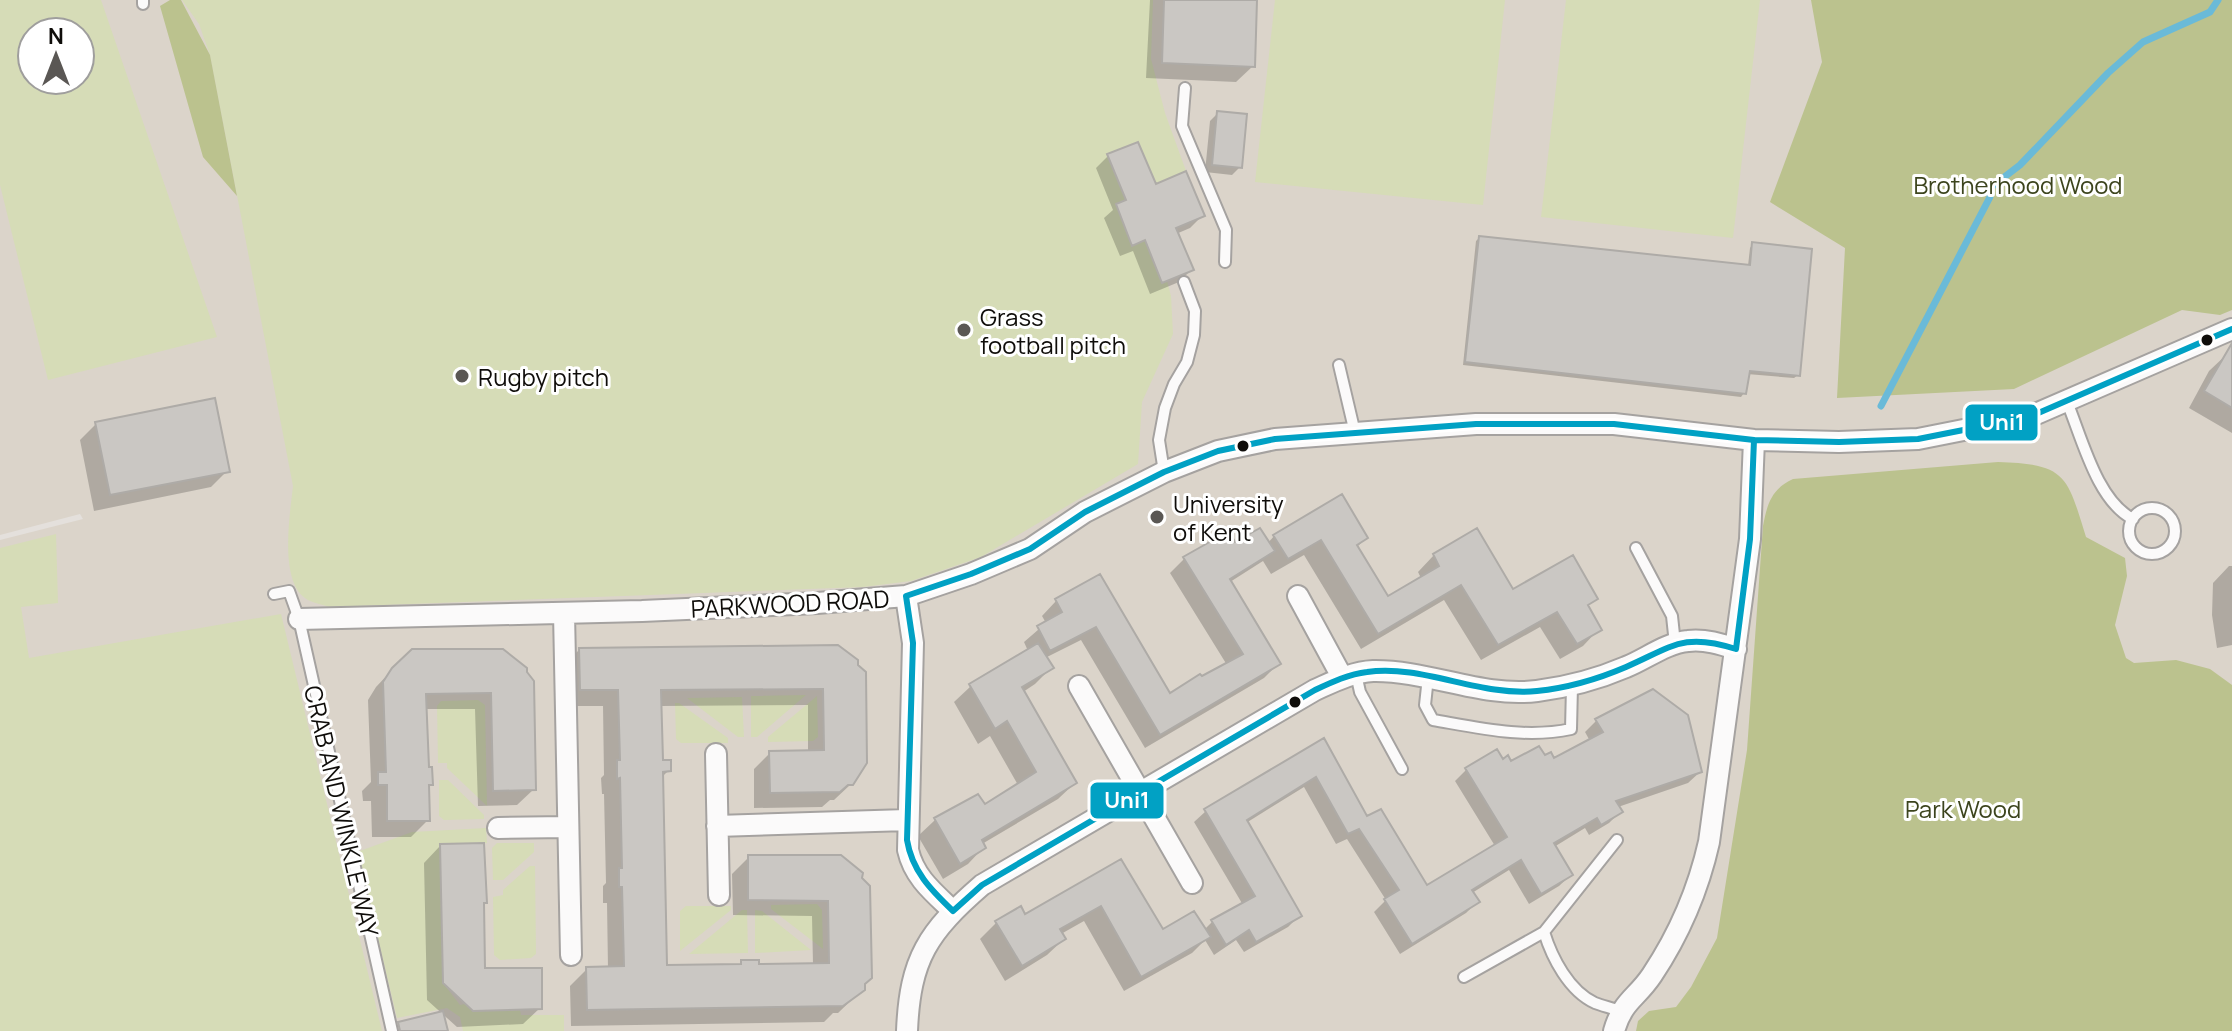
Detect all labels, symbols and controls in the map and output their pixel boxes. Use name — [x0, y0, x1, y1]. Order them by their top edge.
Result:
north arrow — [16, 16, 96, 96]
text: N — [48, 21, 64, 51]
park label: Brotherhood Wood — [1913, 168, 2123, 201]
place label: Grass football pitch — [980, 300, 1126, 361]
marker: Grass football pitch — [955, 321, 973, 339]
unlabelled marker — [2199, 332, 2215, 348]
place label: Rugby pitch — [478, 360, 609, 393]
marker: Rugby pitch — [453, 367, 471, 385]
line badge: Uni1 — [1964, 403, 2039, 442]
text: Uni1 — [1979, 407, 2025, 437]
unlabelled marker — [1235, 438, 1251, 454]
place label: University of Kent — [1173, 487, 1284, 548]
marker: University of Kent — [1148, 508, 1166, 526]
street label: PARKWOOD ROAD — [690, 581, 890, 625]
street label: CRAB AND WINKLE WAY — [297, 682, 387, 941]
unlabelled marker — [1287, 694, 1303, 710]
line badge: Uni1 — [1089, 781, 1165, 820]
text: Uni1 — [1104, 785, 1150, 815]
park label: Park Wood — [1905, 792, 2021, 825]

